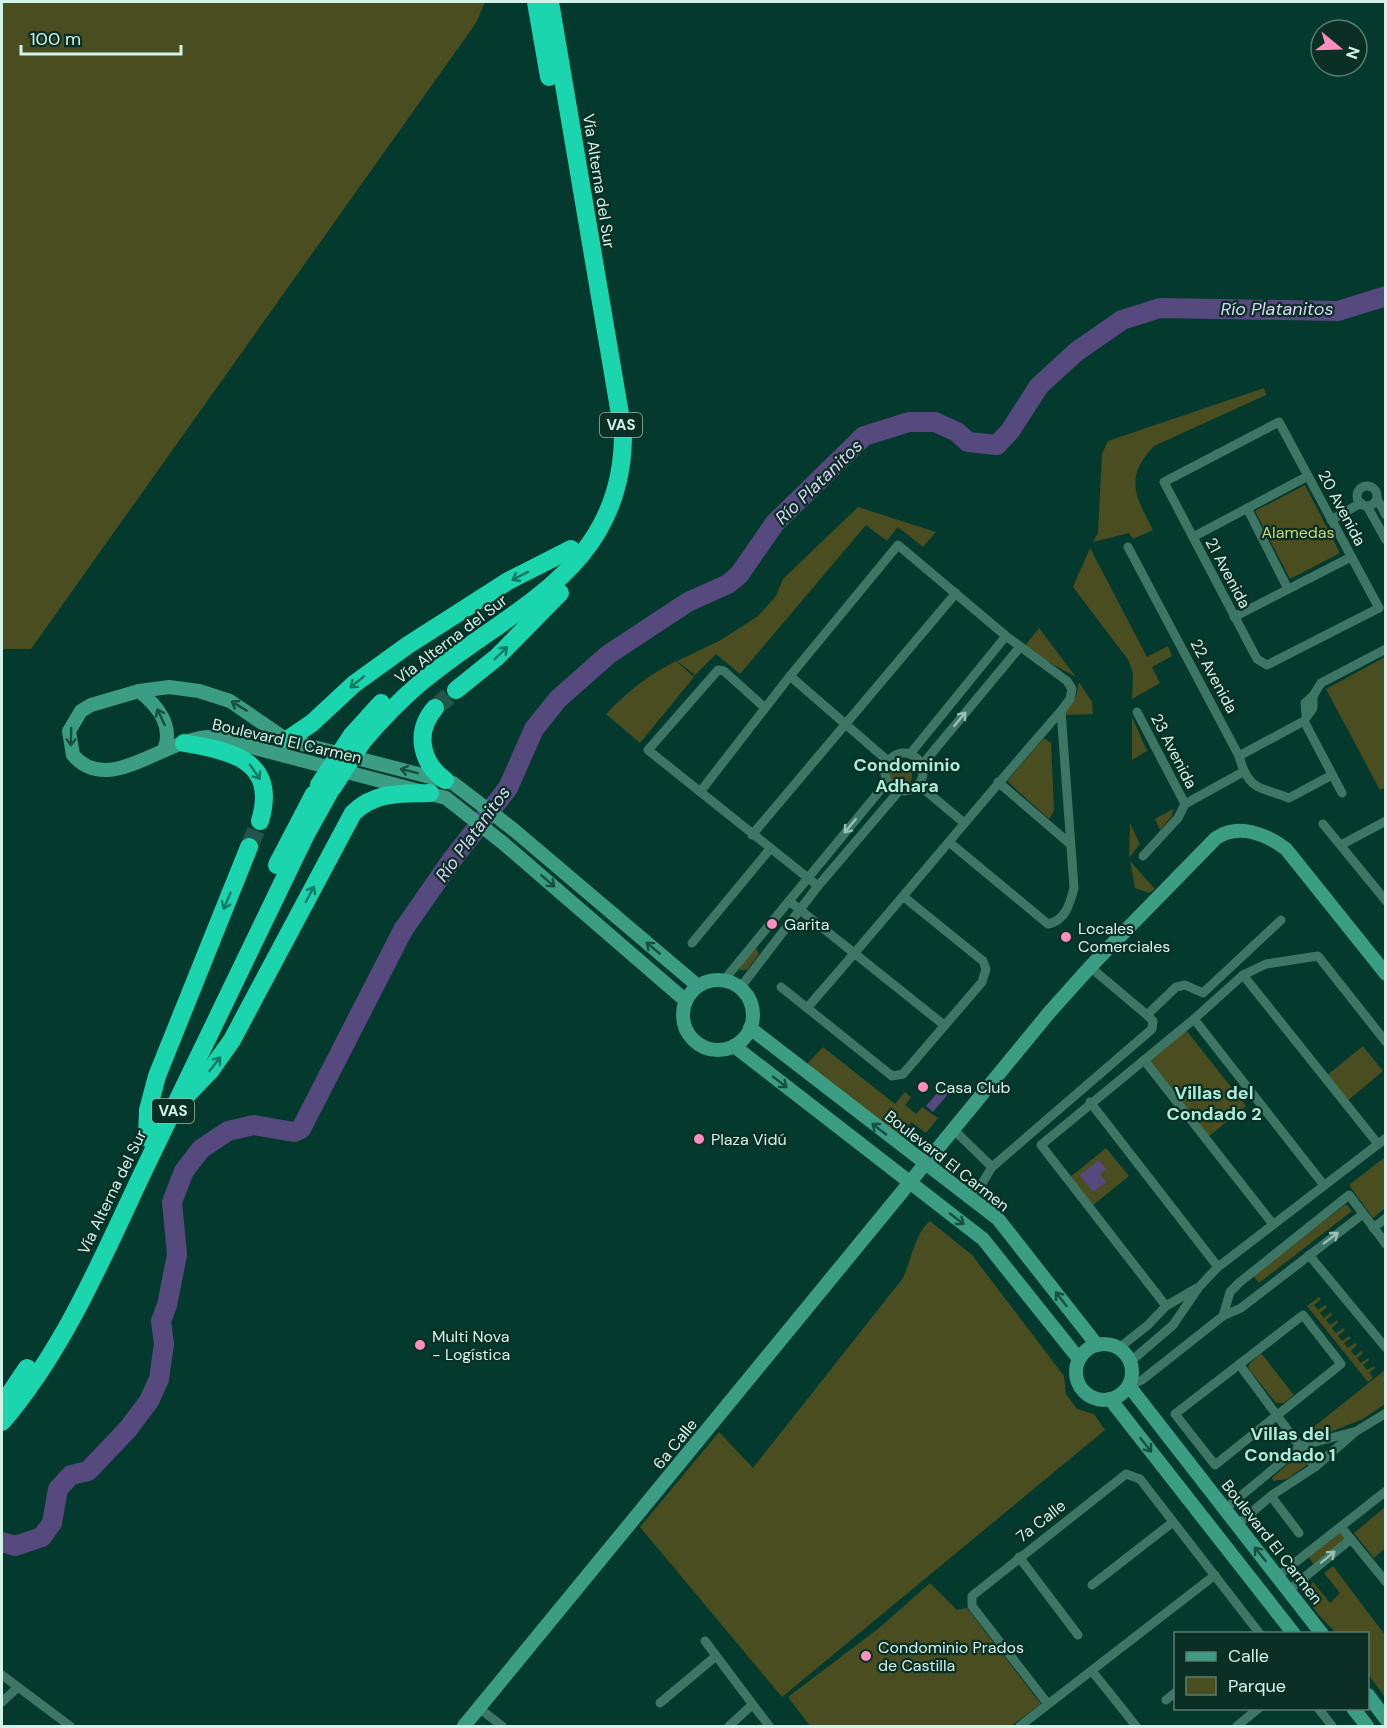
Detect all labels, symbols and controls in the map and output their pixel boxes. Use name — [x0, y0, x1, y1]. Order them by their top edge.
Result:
scale bar — [21, 18, 182, 56]
north arrow — [1309, 18, 1369, 78]
text: 100 m — [30, 27, 81, 51]
text: N — [1341, 44, 1365, 62]
street label: Vía Alterna del Sur — [578, 112, 620, 250]
water label: Río Platanitos — [1220, 297, 1334, 321]
road number: VAS — [600, 413, 642, 437]
water label: Río Platanitos — [770, 434, 868, 530]
street label: 20 Avenida — [1313, 466, 1371, 550]
park label: Alamedas — [1261, 522, 1335, 543]
street label: 21 Avenida — [1201, 534, 1255, 612]
one-way arrow — [511, 570, 529, 582]
street label: Vía Alterna del Sur — [390, 590, 512, 688]
street label: 22 Avenida — [1186, 635, 1242, 717]
one-way arrow — [494, 645, 509, 660]
one-way arrow — [349, 676, 365, 689]
one-way arrow — [231, 700, 248, 712]
one-way arrow — [155, 708, 167, 726]
street label: 23 Avenida — [1146, 710, 1202, 792]
one-way arrow — [953, 712, 966, 728]
street label: Boulevard El Carmen — [210, 714, 364, 768]
one-way arrow — [65, 727, 77, 746]
district label: Condominio Adhara — [853, 753, 961, 798]
one-way arrow — [249, 763, 261, 779]
one-way arrow — [400, 765, 419, 777]
water label: Río Platanitos — [430, 781, 516, 887]
one-way arrow — [843, 818, 857, 833]
one-way arrow — [540, 874, 555, 888]
one-way arrow — [304, 886, 316, 903]
one-way arrow — [221, 892, 232, 910]
place label: Garita — [784, 914, 830, 935]
marker: Garita — [765, 917, 779, 931]
place label: Locales Comerciales — [1078, 918, 1170, 957]
marker: Locales Comerciales — [1059, 930, 1073, 944]
one-way arrow — [646, 941, 661, 955]
one-way arrow — [208, 1056, 221, 1072]
one-way arrow — [772, 1076, 788, 1089]
place label: Casa Club — [935, 1077, 1010, 1098]
marker: Casa Club — [916, 1080, 930, 1094]
district label: Villas del Condado 2 — [1166, 1081, 1262, 1126]
road number: VAS — [152, 1099, 194, 1123]
street label: Boulevard El Carmen — [880, 1106, 1014, 1216]
one-way arrow — [872, 1122, 888, 1135]
street label: Vía Alterna del Sur — [73, 1126, 151, 1258]
place label: Plaza Vidú — [711, 1129, 787, 1150]
marker: Plaza Vidú — [692, 1132, 706, 1146]
one-way arrow — [949, 1213, 965, 1226]
one-way arrow — [1323, 1232, 1339, 1245]
one-way arrow — [1055, 1291, 1068, 1307]
place label: Multi Nova - Logística — [432, 1326, 510, 1365]
marker: Multi Nova - Logística — [413, 1338, 427, 1352]
street label: 6a Calle — [648, 1414, 702, 1474]
district label: Villas del Condado 1 — [1244, 1422, 1336, 1467]
one-way arrow — [1139, 1437, 1152, 1453]
street label: Boulevard El Carmen — [1217, 1475, 1327, 1609]
street label: 7a Calle — [1012, 1495, 1070, 1547]
one-way arrow — [1254, 1546, 1267, 1562]
one-way arrow — [1320, 1551, 1336, 1564]
legend — [1174, 1632, 1369, 1710]
place label: Condominio Prados de Castilla — [878, 1637, 1024, 1676]
text: Calle — [1228, 1644, 1269, 1668]
marker: Condominio Prados de Castilla — [859, 1649, 873, 1663]
text: Parque — [1228, 1674, 1286, 1698]

